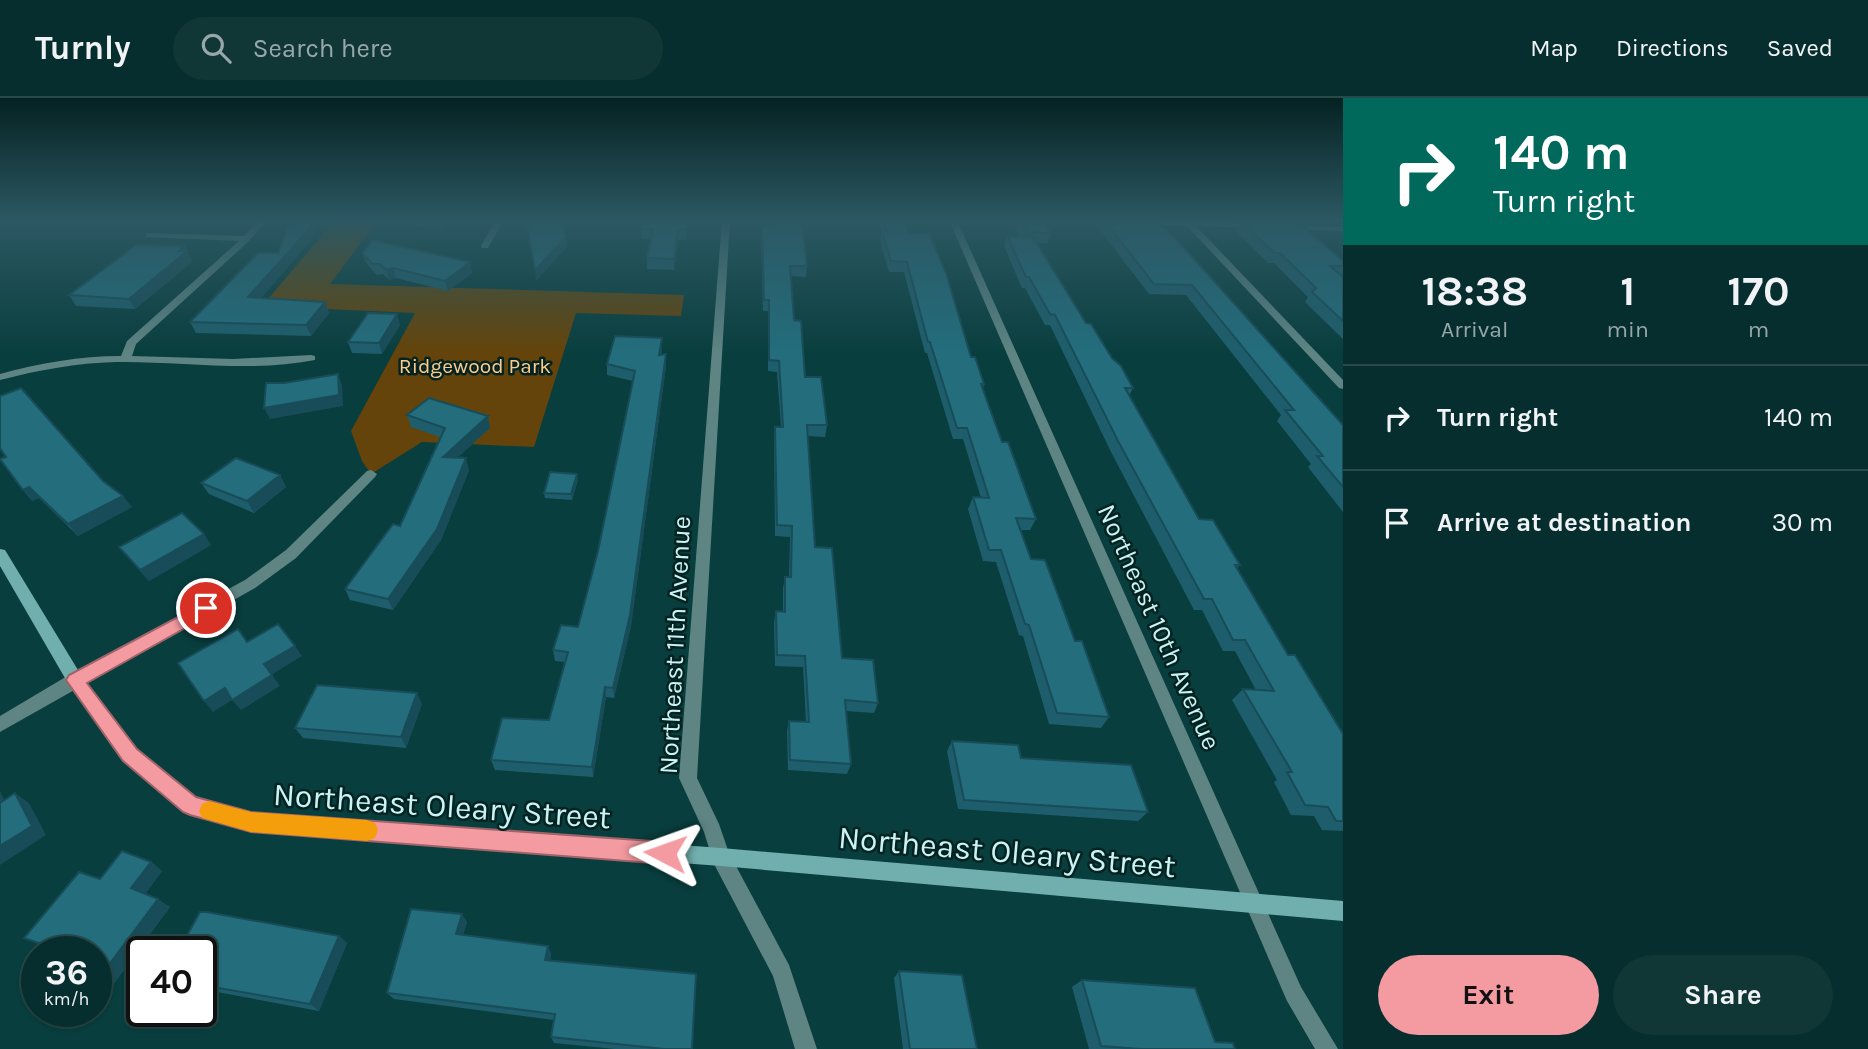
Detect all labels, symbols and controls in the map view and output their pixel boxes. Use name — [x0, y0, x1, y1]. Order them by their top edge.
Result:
search box — [173, 17, 663, 80]
text: Turnly — [35, 29, 131, 67]
icon: search — [197, 29, 235, 67]
text: Search here — [253, 33, 393, 64]
text: Map — [1530, 34, 1578, 62]
text: Directions — [1616, 34, 1729, 62]
text: Saved — [1767, 34, 1833, 62]
text: 140 m — [1493, 124, 1630, 181]
icon: right — [1378, 126, 1469, 217]
text: Turn right — [1493, 183, 1635, 220]
text: 18:38 — [1421, 266, 1528, 316]
text: 1 — [1620, 266, 1635, 316]
text: 170 — [1727, 266, 1790, 316]
text: Arrival — [1441, 316, 1508, 343]
text: min — [1607, 316, 1649, 343]
text: m — [1748, 316, 1769, 343]
park label: Ridgewood Park — [399, 354, 551, 378]
icon: right — [1378, 399, 1416, 437]
text: Turn right — [1437, 402, 1558, 433]
text: 140 m — [1764, 402, 1833, 433]
street label: Northeast 10th Avenue — [1091, 499, 1227, 755]
icon: arrive — [1378, 504, 1416, 542]
text: Arrive at destination — [1437, 507, 1691, 538]
text: 30 m — [1772, 507, 1833, 538]
street label: Northeast 11th Avenue — [653, 515, 697, 775]
pin — [176, 578, 236, 638]
icon: arrive — [187, 589, 225, 627]
street label: Northeast Oleary Street — [272, 776, 612, 836]
position arrow — [628, 816, 702, 890]
street label: Northeast Oleary Street — [837, 819, 1177, 885]
speed limit sign: 40 — [126, 936, 217, 1027]
text: 36 — [45, 952, 88, 993]
button: Exit — [1378, 955, 1599, 1035]
button: Share — [1613, 955, 1833, 1035]
text: km/h — [44, 988, 89, 1010]

